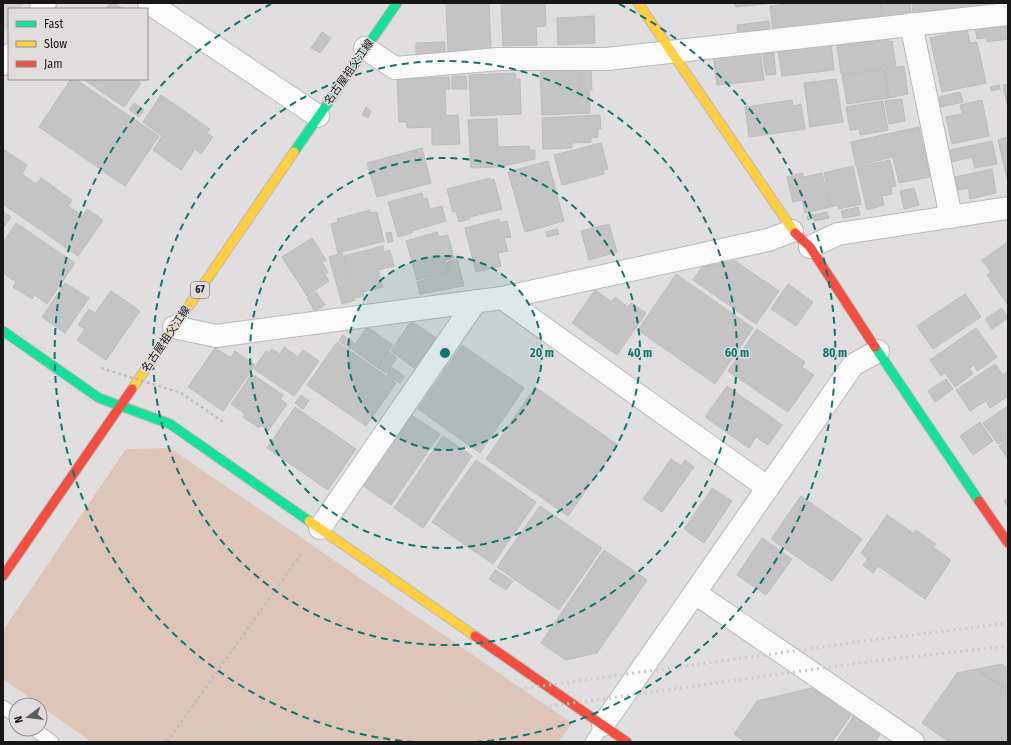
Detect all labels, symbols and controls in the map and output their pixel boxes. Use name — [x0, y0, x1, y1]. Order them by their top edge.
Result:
legend — [8, 8, 148, 80]
text: Fast — [44, 17, 63, 31]
text: Slow — [44, 37, 67, 51]
street label: 名古屋祖父江線 — [322, 37, 376, 107]
text: Jam — [44, 57, 62, 71]
road number: 67 — [191, 282, 209, 298]
street label: 名古屋祖父江線 — [139, 303, 193, 375]
centre of rings — [438, 346, 452, 360]
text: 20 m — [529, 346, 554, 360]
text: 40 m — [628, 346, 652, 360]
text: 60 m — [725, 346, 749, 360]
text: 80 m — [823, 346, 847, 360]
north arrow — [8, 697, 48, 737]
text: N — [12, 715, 26, 724]

